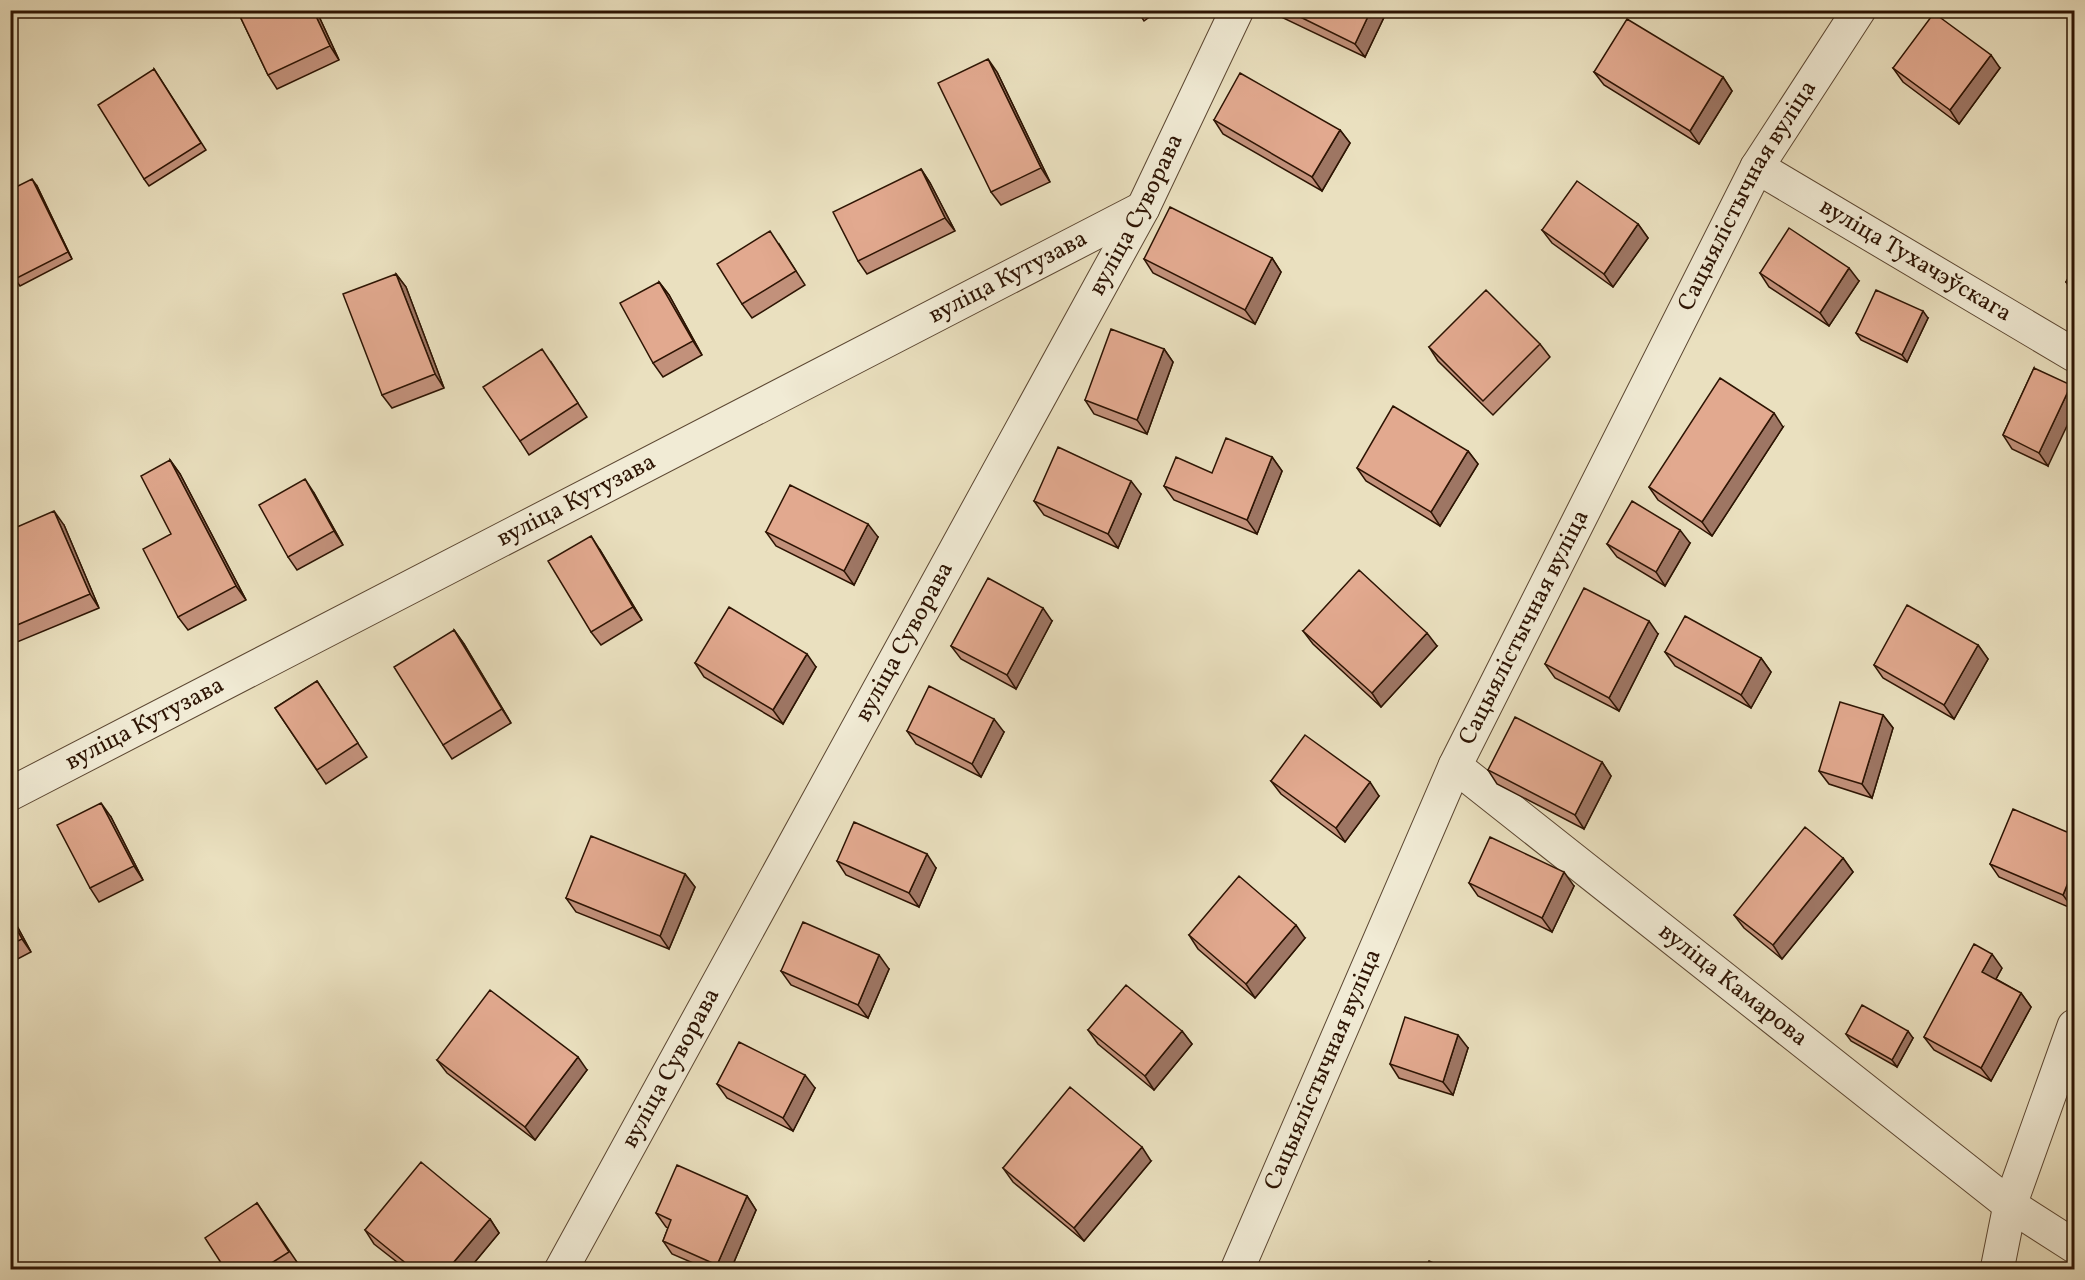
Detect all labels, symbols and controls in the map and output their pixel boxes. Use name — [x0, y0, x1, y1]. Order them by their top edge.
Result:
street label: Сацыялістычная вуліца — [1670, 74, 1826, 317]
street label: вуліца Суворава — [1081, 128, 1193, 302]
street label: вуліца Тухачэўскага — [1813, 191, 2018, 331]
street label: вуліца Кутузава — [923, 222, 1094, 333]
street label: вуліца Кутузава — [491, 446, 662, 556]
street label: Сацыялістычная вуліца — [1451, 504, 1598, 751]
street label: вуліца Суворава — [847, 556, 963, 728]
street label: вуліца Кутузава — [60, 669, 230, 779]
street label: вуліца Камарова — [1651, 916, 1815, 1055]
street label: Сацыялістычная вуліца — [1256, 944, 1391, 1196]
street label: вуліца Суворава — [614, 982, 729, 1155]

